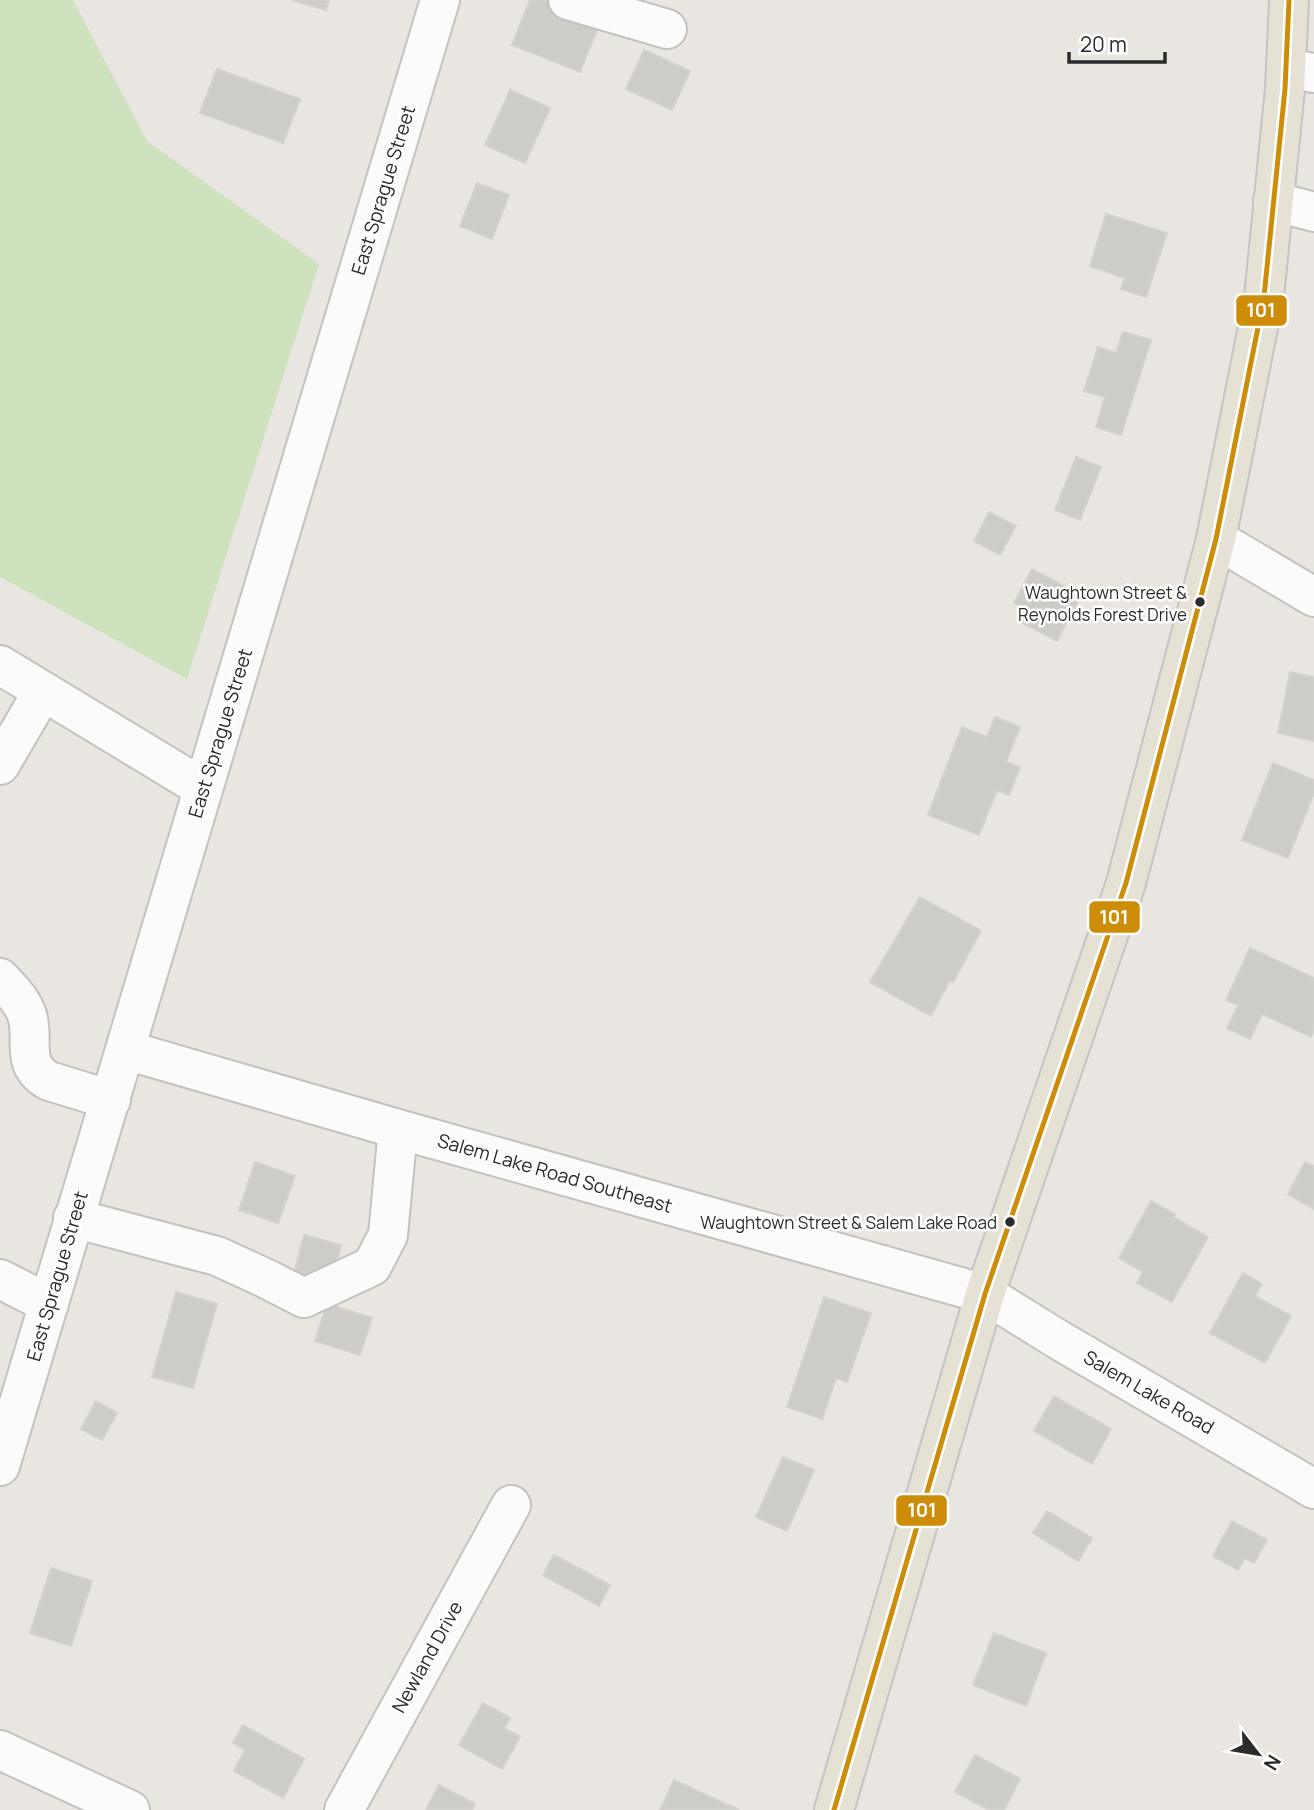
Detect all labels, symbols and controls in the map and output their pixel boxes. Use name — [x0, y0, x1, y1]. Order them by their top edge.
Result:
scale bar — [1069, 21, 1165, 65]
text: 20 m — [1080, 30, 1127, 58]
street label: East Sprague Street — [345, 102, 421, 278]
line badge: 101 — [1235, 294, 1288, 327]
text: 101 — [1246, 297, 1276, 323]
place label: Waughtown Street & Reynolds Forest Drive — [1018, 581, 1187, 626]
marker: Waughtown Street & Reynolds Forest Drive — [1193, 595, 1207, 609]
street label: East Sprague Street — [182, 645, 258, 821]
line badge: 101 — [1088, 900, 1141, 934]
text: 101 — [1099, 904, 1129, 930]
street label: Salem Lake Road Southeast — [435, 1127, 675, 1219]
street label: East Sprague Street — [20, 1188, 94, 1364]
place label: Waughtown Street & Salem Lake Road — [700, 1211, 997, 1234]
marker: Waughtown Street & Salem Lake Road — [1003, 1215, 1017, 1229]
street label: Salem Lake Road — [1079, 1344, 1219, 1440]
line badge: 101 — [895, 1494, 948, 1527]
text: 101 — [907, 1497, 937, 1523]
street label: Newland Drive — [386, 1596, 468, 1718]
north arrow — [1223, 1719, 1293, 1789]
text: N — [1258, 1750, 1287, 1775]

